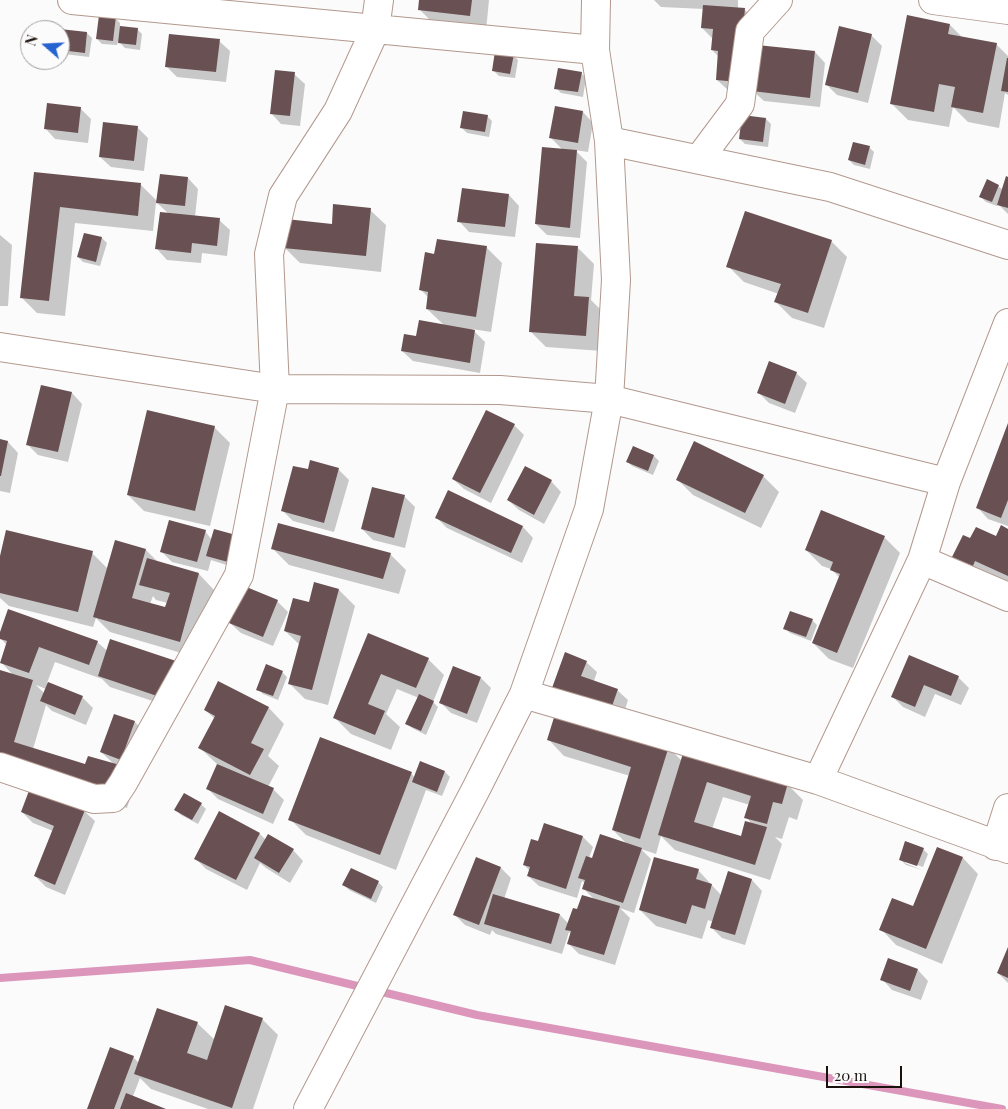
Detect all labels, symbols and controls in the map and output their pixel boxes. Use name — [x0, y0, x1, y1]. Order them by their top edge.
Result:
north arrow — [20, 20, 70, 70]
text: N — [21, 32, 42, 48]
scale bar — [828, 1056, 904, 1088]
text: 20 m — [834, 1065, 867, 1085]

